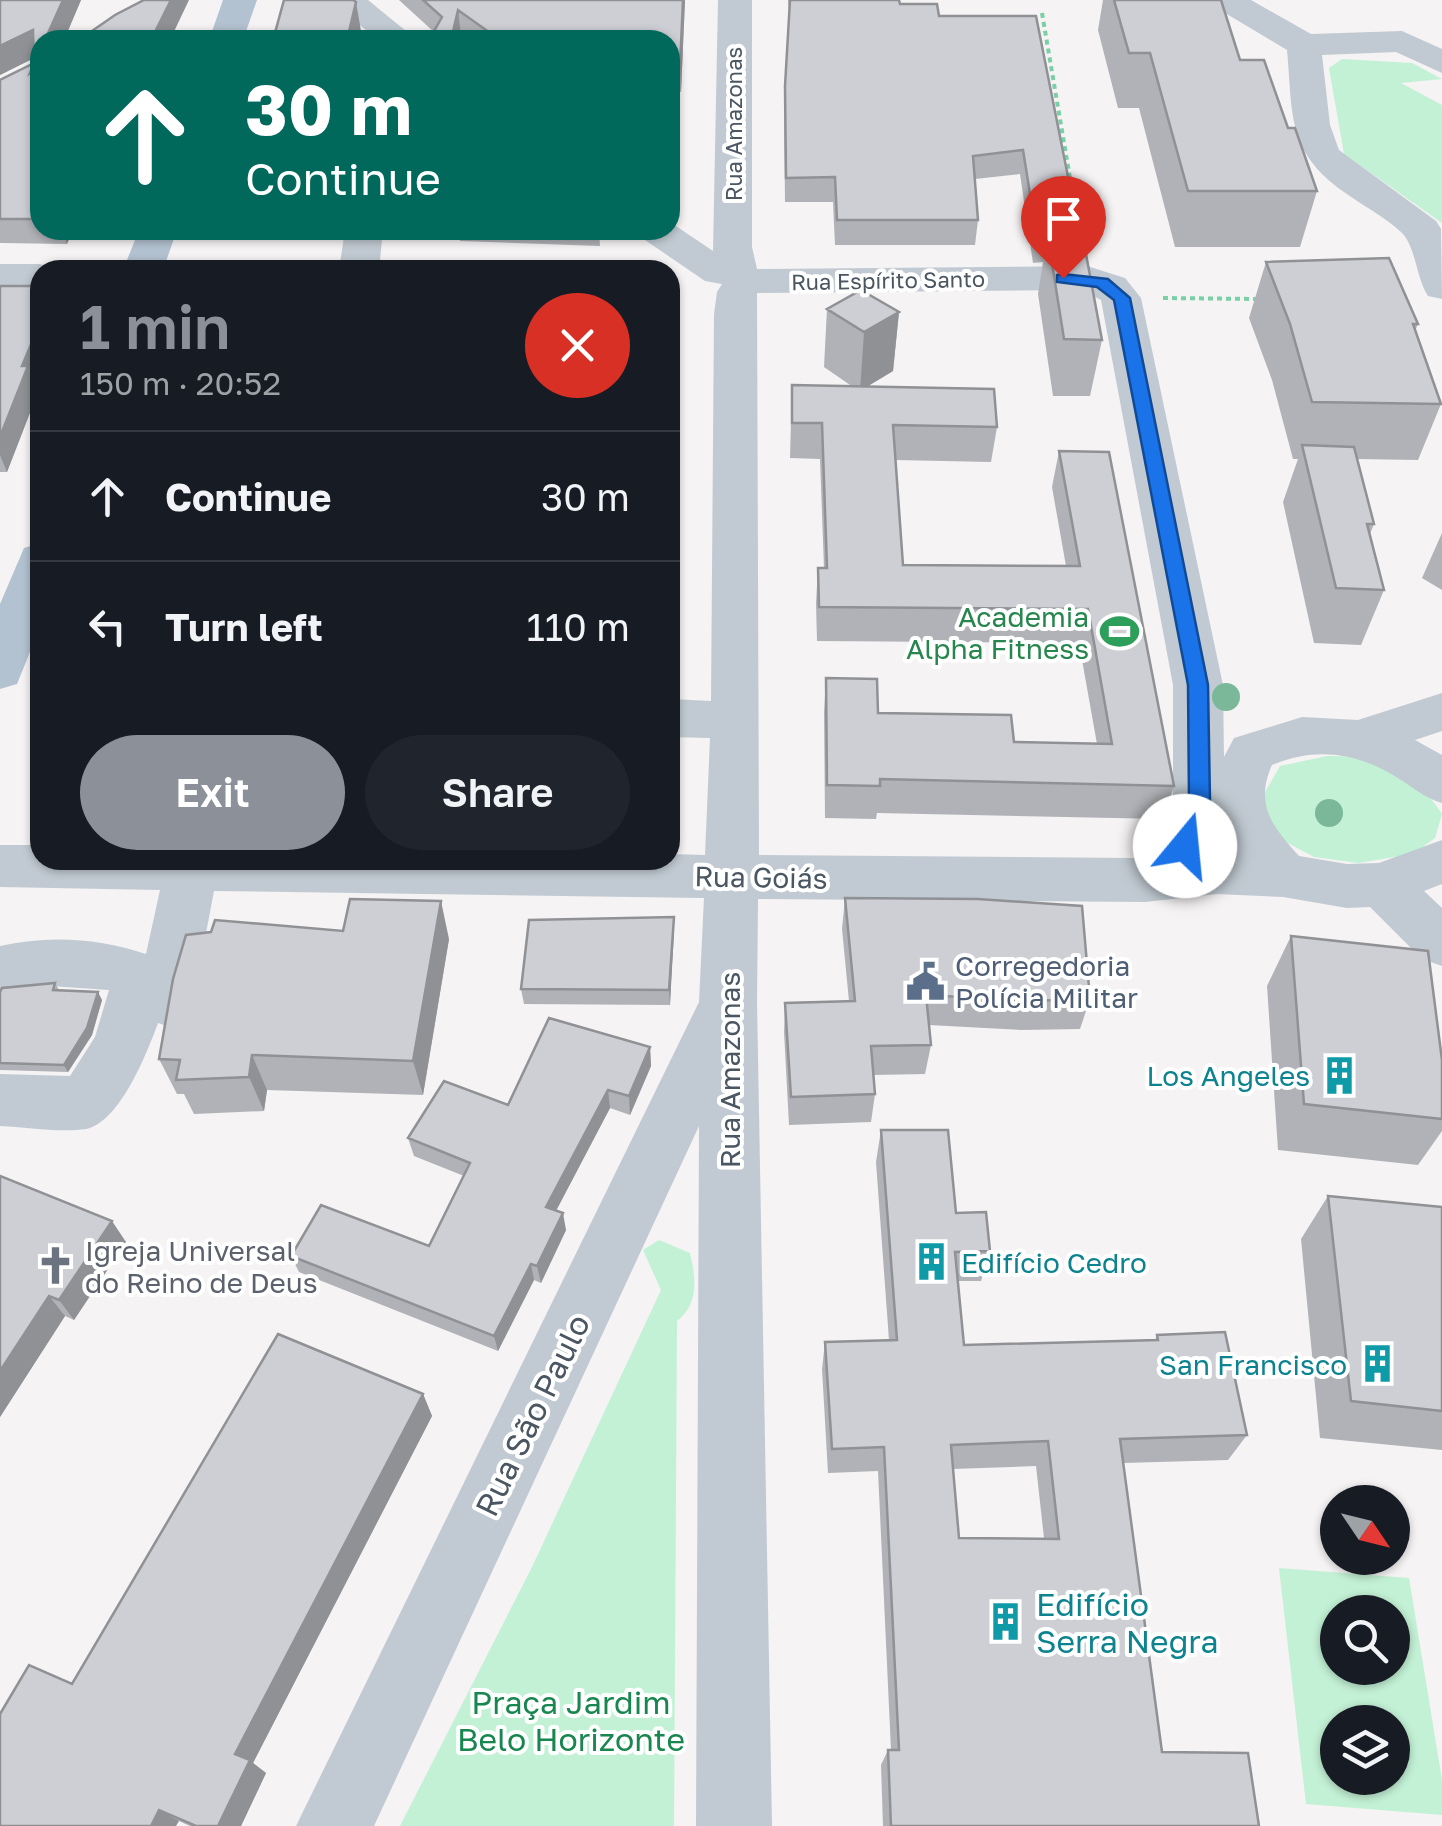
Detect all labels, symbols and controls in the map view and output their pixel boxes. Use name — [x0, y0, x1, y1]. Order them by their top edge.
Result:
street label: Rua Amazonas — [720, 47, 747, 201]
text: 30 m — [245, 66, 412, 150]
icon: ahead — [80, 70, 210, 200]
text: Continue — [245, 151, 441, 205]
pin — [1021, 176, 1106, 279]
icon: arrive — [1036, 191, 1091, 246]
street label: Rua Espírito Santo — [791, 265, 985, 295]
text: 1 min — [80, 290, 230, 362]
button: close — [525, 293, 630, 398]
text: 150 m · 20:52 — [80, 364, 281, 402]
icon: ahead — [80, 469, 135, 524]
text: Continue — [165, 474, 331, 519]
text: 30 m — [541, 474, 630, 519]
icon: left — [80, 599, 135, 654]
place label: Academia Alpha Fitness — [906, 600, 1089, 665]
text: Turn left — [165, 604, 323, 649]
text: 110 m — [526, 604, 630, 649]
sports icon: Academia Alpha Fitness — [1098, 611, 1140, 653]
button: Exit — [80, 735, 345, 850]
button: Share — [365, 735, 630, 850]
position arrow — [1133, 794, 1237, 898]
street label: Rua Goiás — [694, 859, 828, 895]
place label: Corregedoria Polícia Militar — [955, 949, 1138, 1014]
public building icon: Corregedoria Polícia Militar — [904, 960, 946, 1002]
street label: Rua Amazonas — [713, 972, 746, 1168]
building icon: Los Angeles — [1319, 1054, 1361, 1096]
place label: Los Angeles — [1146, 1059, 1310, 1092]
place label: Igreja Universal do Reino de Deus — [85, 1234, 318, 1299]
building icon: Edifício Cedro — [910, 1241, 952, 1283]
church icon: Igreja Universal do Reino de Deus — [34, 1245, 76, 1287]
place label: Edifício Cedro — [961, 1246, 1147, 1279]
street label: Rua São Paulo — [467, 1308, 597, 1522]
building icon: San Francisco — [1356, 1343, 1398, 1385]
place label: San Francisco — [1159, 1348, 1347, 1381]
north arrow — [1320, 1485, 1410, 1575]
map controls — [1320, 1485, 1410, 1795]
place label: Edifício Serra Negra — [1036, 1585, 1219, 1660]
button: search — [1320, 1595, 1410, 1685]
building icon: Edifício Serra Negra — [985, 1601, 1027, 1643]
park label: Praça Jardim Belo Horizonte — [457, 1683, 685, 1758]
button: layers — [1320, 1705, 1410, 1795]

